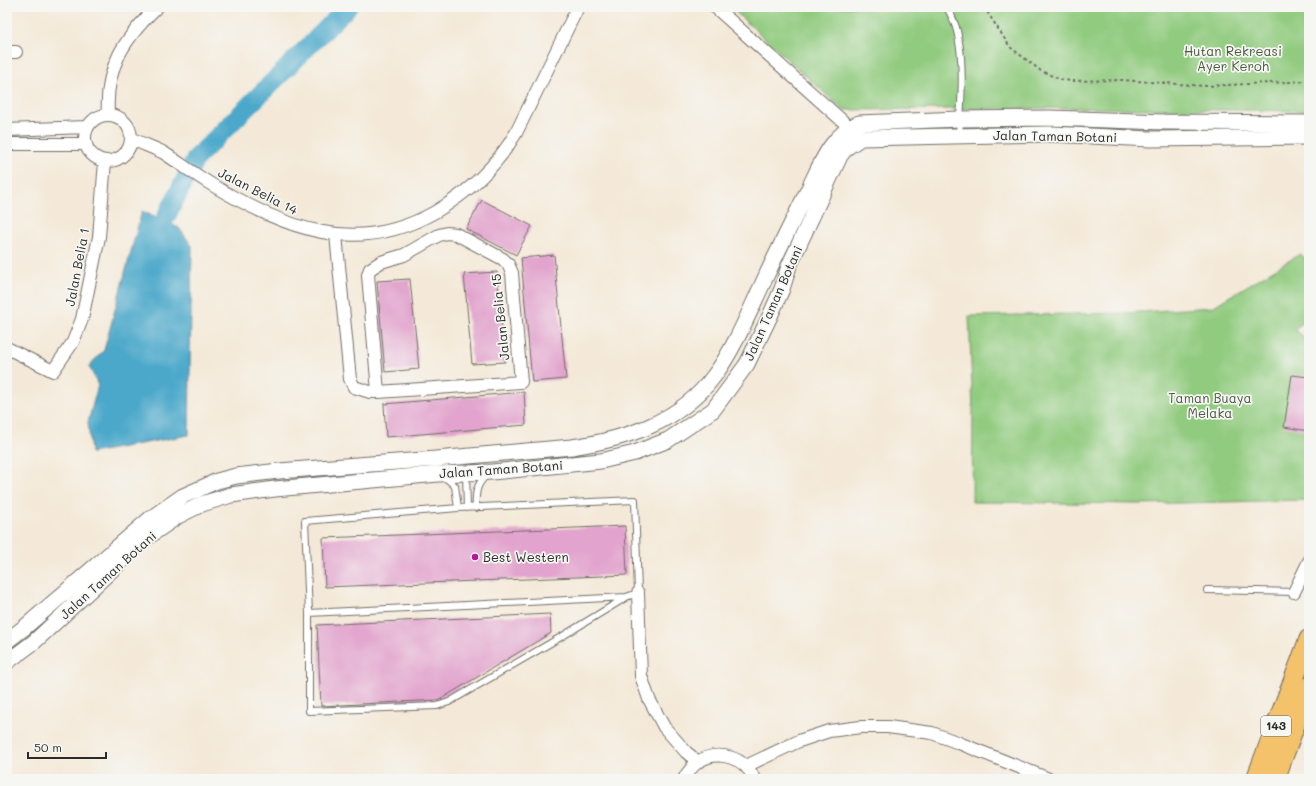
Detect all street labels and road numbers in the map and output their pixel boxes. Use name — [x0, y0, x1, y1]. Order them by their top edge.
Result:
street label: Jalan Taman Botani — [993, 126, 1117, 145]
street label: Jalan Belia 14 — [216, 163, 301, 218]
street label: Jalan Belia 1 — [61, 226, 92, 308]
street label: Jalan Taman Botani — [740, 243, 806, 363]
street label: Jalan Belia 15 — [487, 273, 513, 361]
street label: Jalan Taman Botani — [439, 456, 563, 481]
street label: Jalan Taman Botani — [56, 527, 159, 622]
road number: 143 — [1261, 716, 1291, 736]

